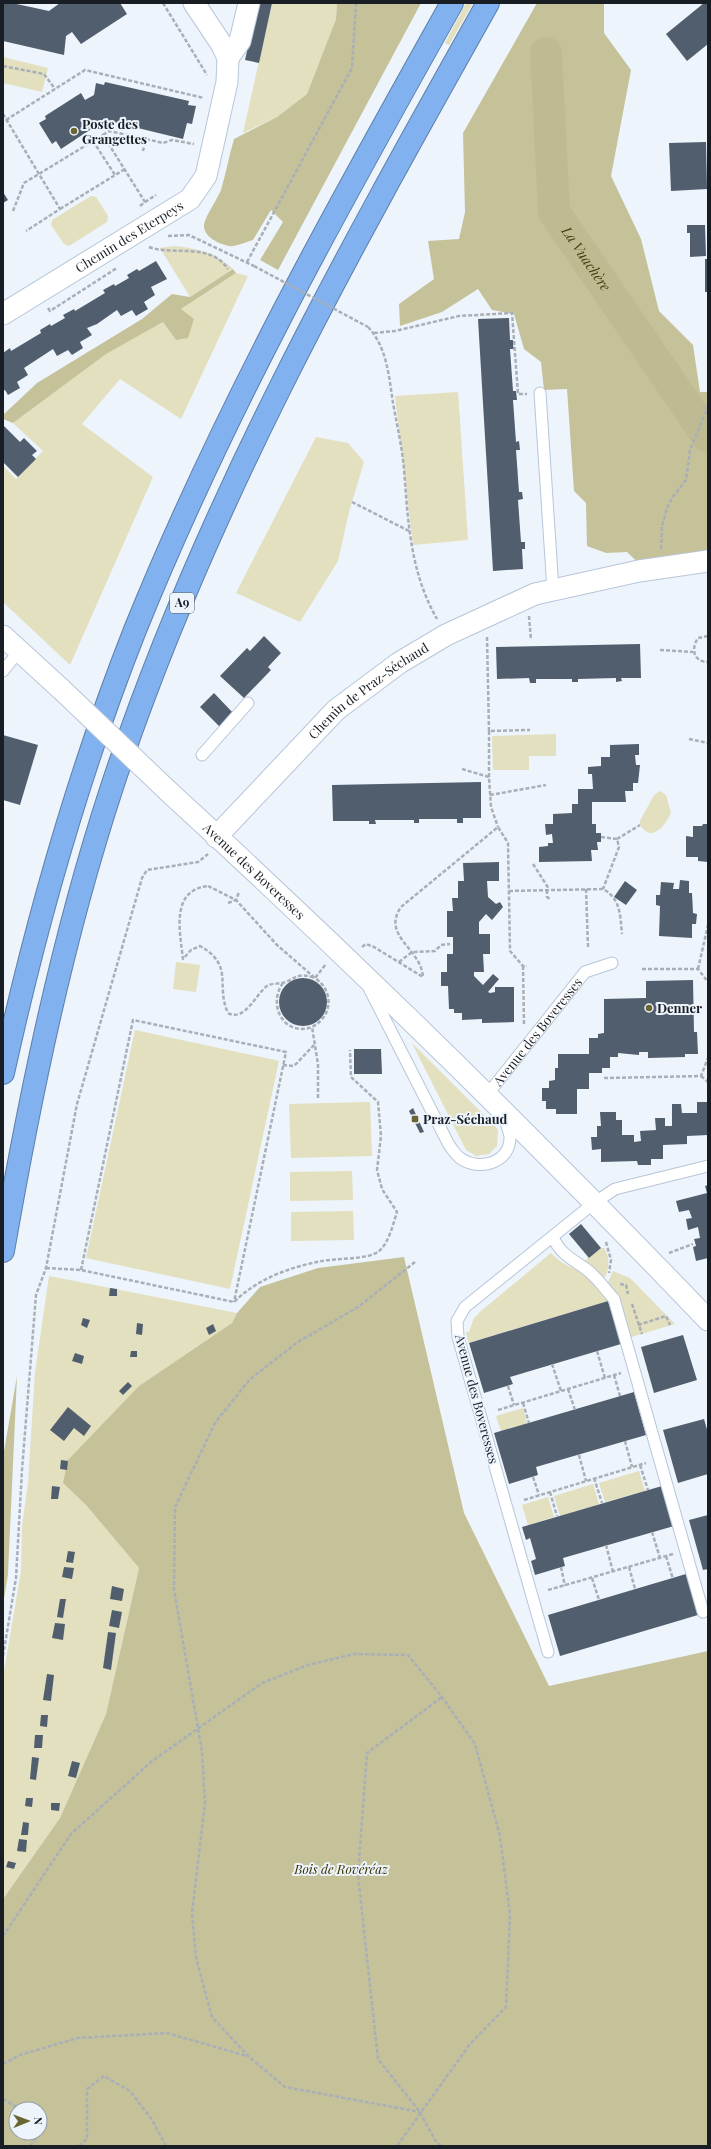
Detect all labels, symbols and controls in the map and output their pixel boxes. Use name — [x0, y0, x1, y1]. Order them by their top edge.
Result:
place label: Poste des Grangettes — [82, 115, 147, 147]
marker: Poste des Grangettes — [69, 126, 79, 136]
street label: Chemin des Eterpeys — [72, 196, 186, 276]
water label: La Vuachère — [557, 222, 615, 295]
road number: A9 — [170, 593, 194, 613]
street label: Chemin de Praz-Séchaud — [304, 638, 432, 742]
street label: Avenue des Boveresses — [199, 818, 309, 923]
street label: Avenue des Boveresses — [488, 974, 585, 1090]
place label: Denner — [657, 999, 702, 1016]
marker: Denner — [644, 1003, 654, 1013]
place label: Praz-Séchaud — [423, 1110, 508, 1127]
marker: Praz-Séchaud — [410, 1114, 420, 1124]
street label: Avenue des Boveresses — [452, 1331, 503, 1466]
park label: Bois de Rovéréaz — [293, 1860, 389, 1877]
north arrow — [8, 2101, 48, 2141]
text: N — [31, 2117, 46, 2125]

